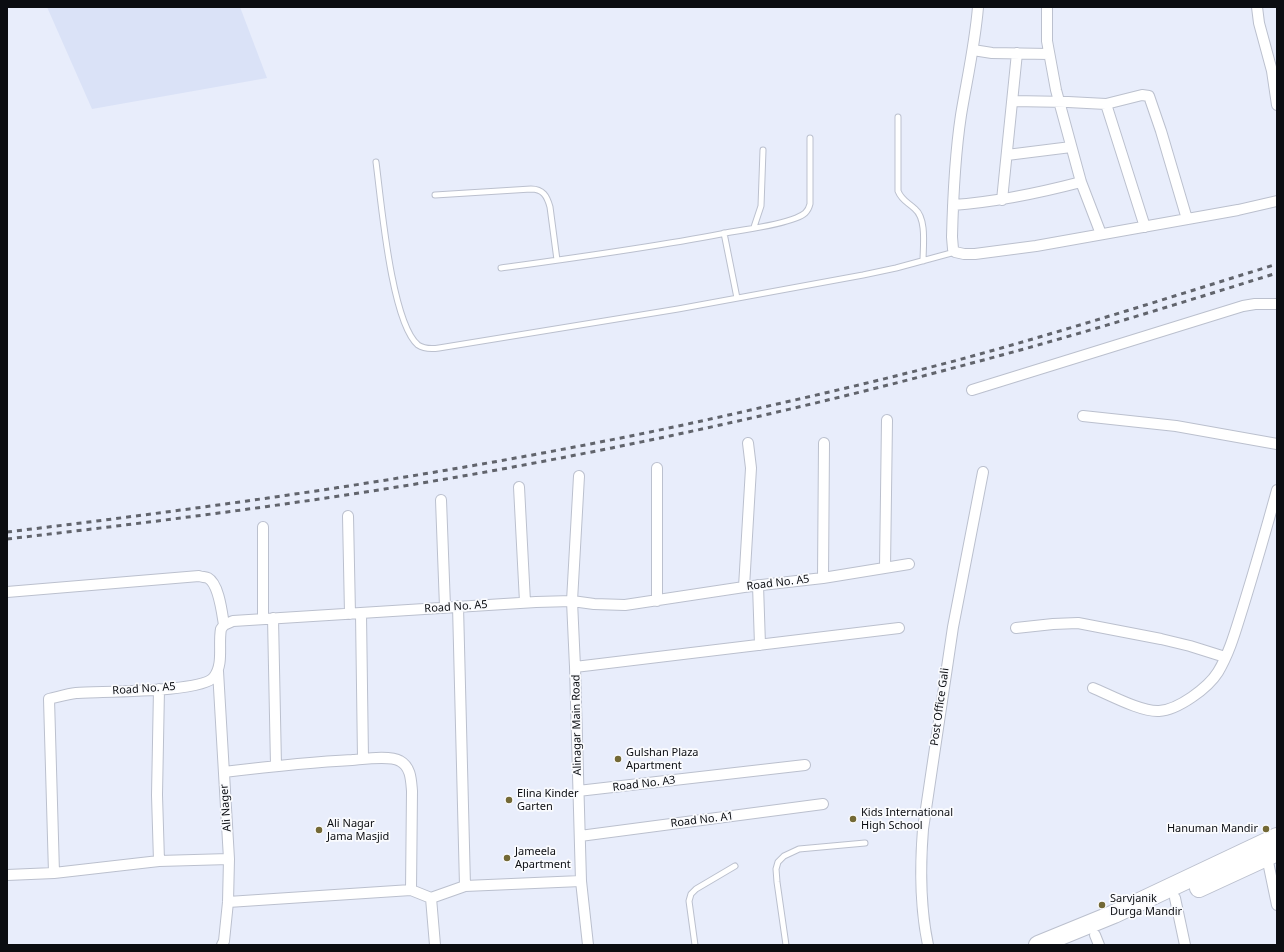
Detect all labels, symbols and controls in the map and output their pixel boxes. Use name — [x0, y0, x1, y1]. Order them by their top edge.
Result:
street label: Road No. A5 — [746, 573, 810, 593]
street label: Road No. A5 — [424, 598, 488, 616]
street label: Post Office Gali — [928, 667, 952, 747]
street label: Alinagar Main Road — [570, 674, 584, 776]
street label: Road No. A5 — [112, 680, 176, 698]
place label: Gulshan Plaza Apartment — [626, 746, 699, 772]
marker: Gulshan Plaza Apartment — [613, 754, 623, 764]
street label: Road No. A3 — [612, 774, 676, 794]
street label: Ali Nager — [218, 784, 234, 832]
place label: Elina Kinder Garten — [517, 787, 579, 813]
marker: Elina Kinder Garten — [504, 795, 514, 805]
place label: Kids International High School — [861, 806, 953, 832]
street label: Road No. A1 — [670, 810, 734, 830]
marker: Kids International High School — [848, 814, 858, 824]
place label: Ali Nagar Jama Masjid — [327, 817, 389, 843]
place label: Hanuman Mandir — [1167, 822, 1258, 836]
marker: Hanuman Mandir — [1261, 824, 1271, 834]
marker: Ali Nagar Jama Masjid — [314, 825, 324, 835]
place label: Jameela Apartment — [515, 845, 571, 871]
marker: Jameela Apartment — [502, 853, 512, 863]
place label: Sarvjanik Durga Mandir — [1110, 892, 1182, 918]
marker: Sarvjanik Durga Mandir — [1097, 900, 1107, 910]

